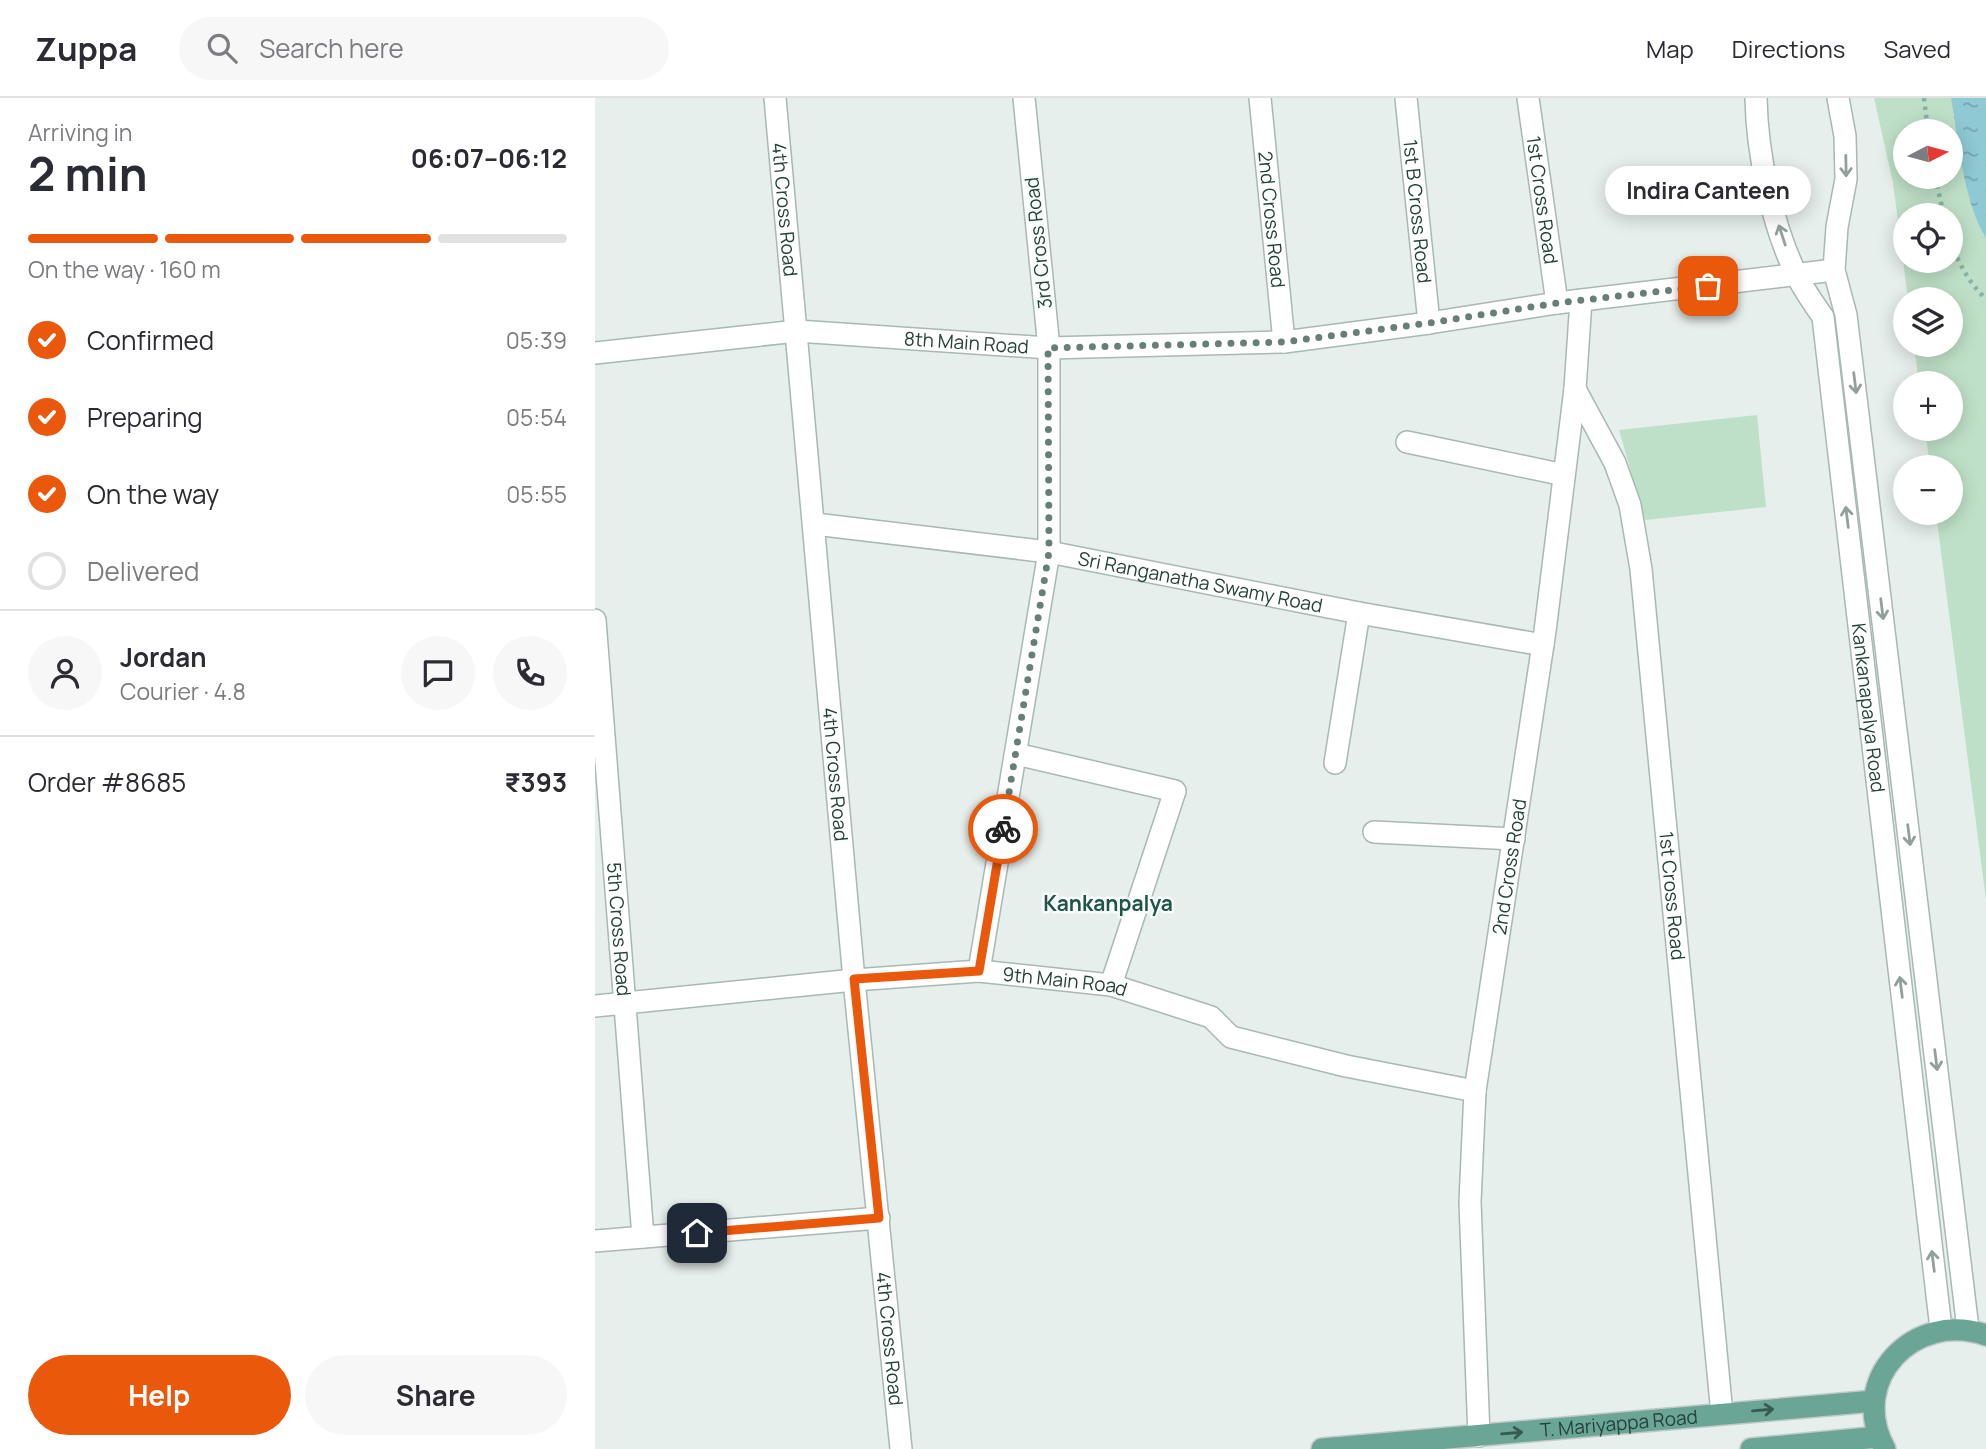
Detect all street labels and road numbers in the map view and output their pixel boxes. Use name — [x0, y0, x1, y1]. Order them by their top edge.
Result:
street label: 1st Cross Road — [1521, 134, 1564, 266]
street label: 1st B Cross Road — [1397, 138, 1438, 285]
street label: 4th Cross Road — [766, 142, 804, 278]
street label: 2nd Cross Road — [1252, 150, 1292, 289]
street label: 3rd Cross Road — [1018, 176, 1058, 310]
street label: 8th Main Road — [903, 325, 1030, 360]
street label: Sri Ranganatha Swamy Road — [1076, 545, 1325, 619]
street label: Kankanapalya Road — [1846, 622, 1891, 794]
street label: 4th Cross Road — [817, 706, 855, 842]
street label: 2nd Cross Road — [1486, 797, 1532, 937]
street label: 1st Cross Road — [1653, 830, 1691, 961]
street label: 5th Cross Road — [601, 861, 637, 997]
street label: 9th Main Road — [1001, 961, 1131, 1002]
street label: 4th Cross Road — [870, 1271, 910, 1407]
street label: T. Mariyappa Road — [1539, 1403, 1699, 1443]

